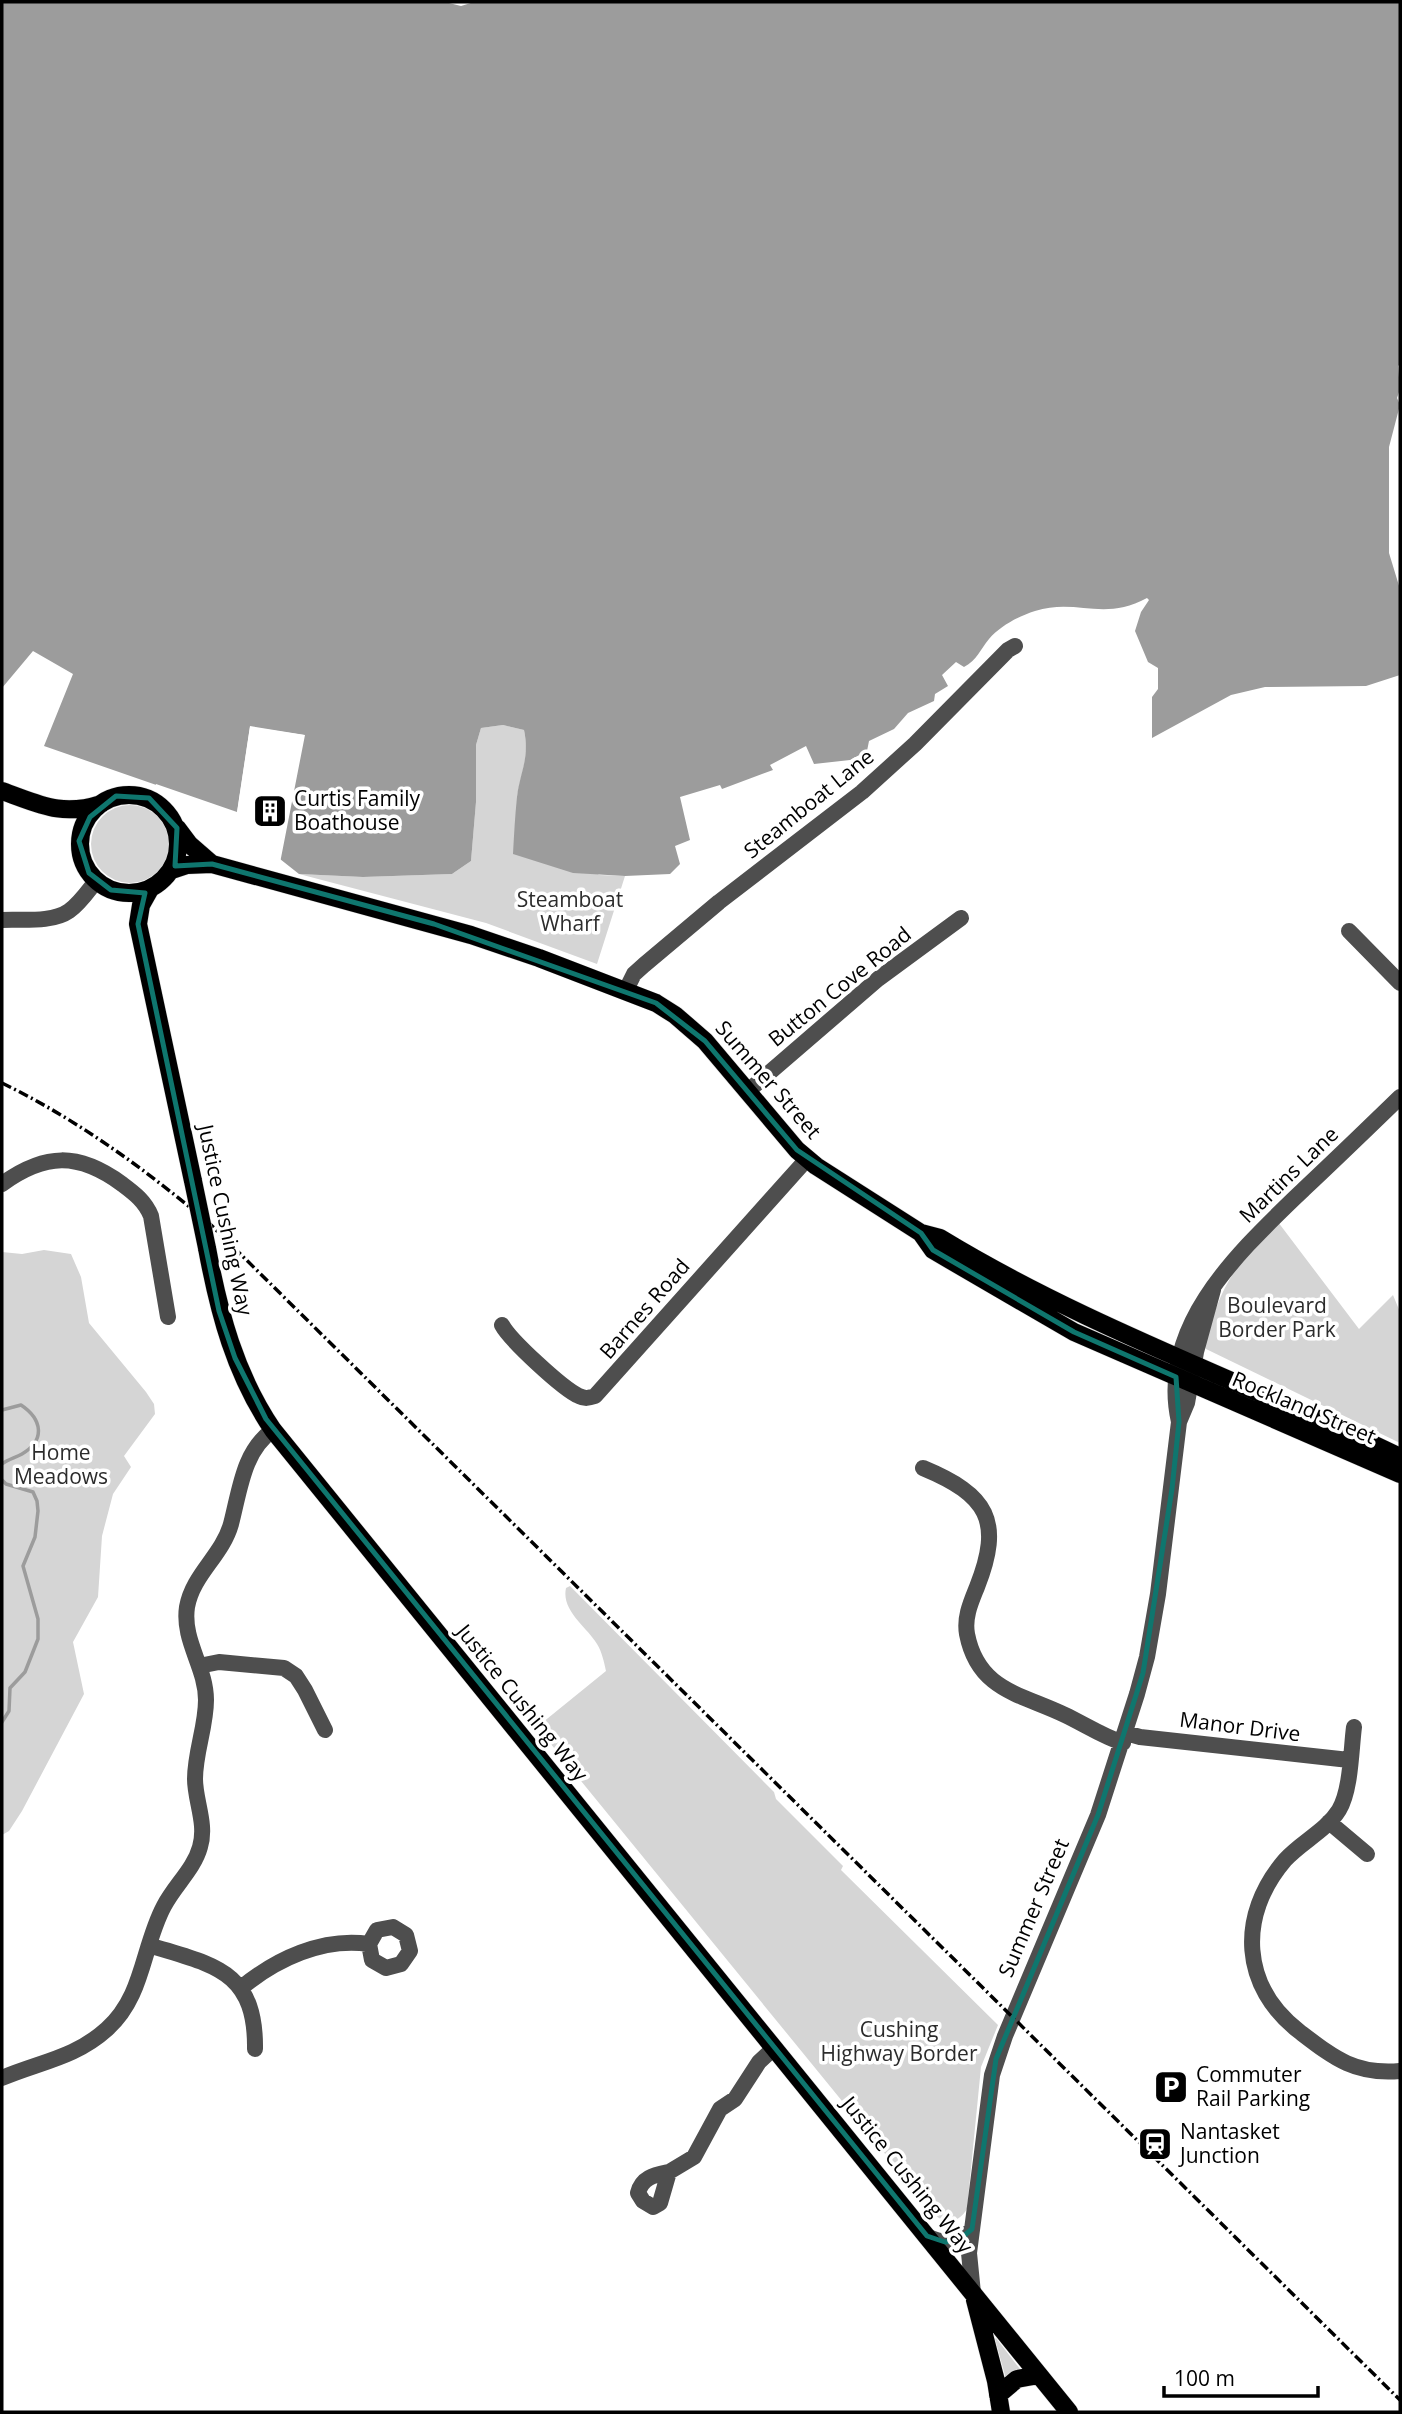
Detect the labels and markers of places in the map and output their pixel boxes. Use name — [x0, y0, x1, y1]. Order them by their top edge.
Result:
place label: Curtis Family Boathouse — [294, 784, 420, 836]
building icon: Curtis Family Boathouse — [251, 792, 289, 830]
place label: Commuter Rail Parking — [1196, 2060, 1310, 2112]
parking icon: Commuter Rail Parking — [1152, 2068, 1190, 2106]
place label: Nantasket Junction — [1178, 2117, 1280, 2169]
station icon: Nantasket Junction — [1136, 2125, 1174, 2163]

